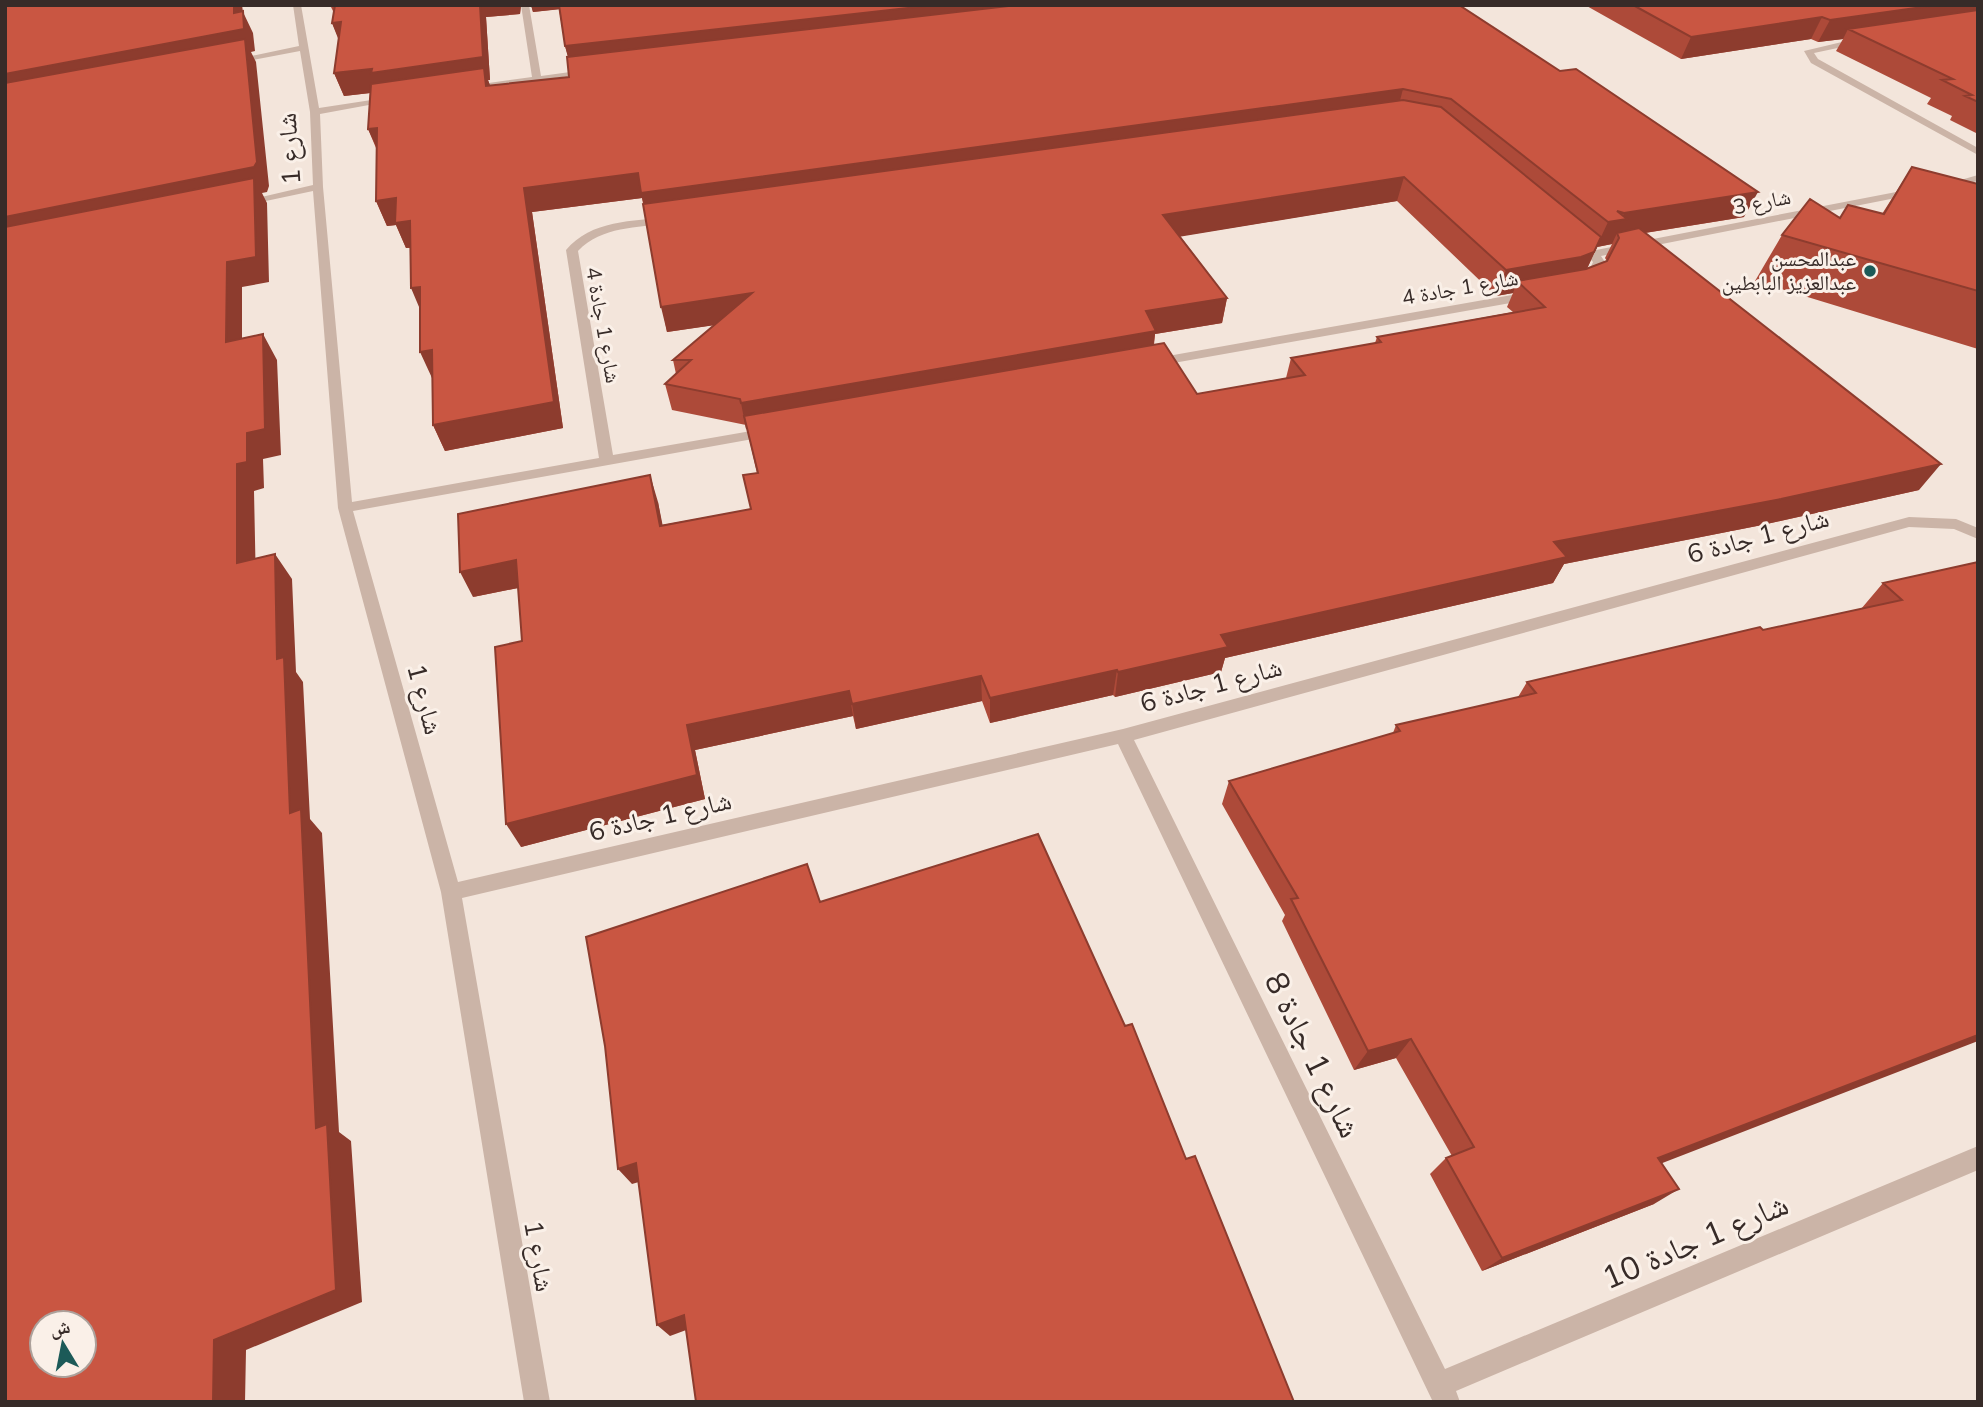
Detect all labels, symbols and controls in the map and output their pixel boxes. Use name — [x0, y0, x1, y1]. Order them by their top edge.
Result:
street label: شارع 1 — [270, 112, 307, 186]
street label: شارع 3 — [1731, 183, 1793, 220]
place label: عبدالمحسن عبدالعزيز البابطين — [1722, 245, 1856, 296]
marker: عبدالمحسن عبدالعزيز البابطين — [1862, 263, 1878, 279]
street label: شارع 1 جادة 4 — [1400, 264, 1520, 311]
street label: شارع 1 جادة 4 — [580, 265, 627, 385]
street label: شارع 1 جادة 6 — [1683, 501, 1832, 570]
street label: شارع 1 جادة 6 — [1136, 650, 1285, 719]
street label: شارع 1 — [400, 660, 451, 738]
street label: شارع 1 جادة 6 — [585, 783, 734, 848]
street label: شارع 1 جادة 8 — [1256, 965, 1371, 1144]
street label: شارع 1 جادة 10 — [1596, 1183, 1794, 1298]
street label: شارع 1 — [517, 1218, 562, 1294]
north arrow — [28, 1309, 98, 1379]
text: ش — [48, 1314, 72, 1341]

